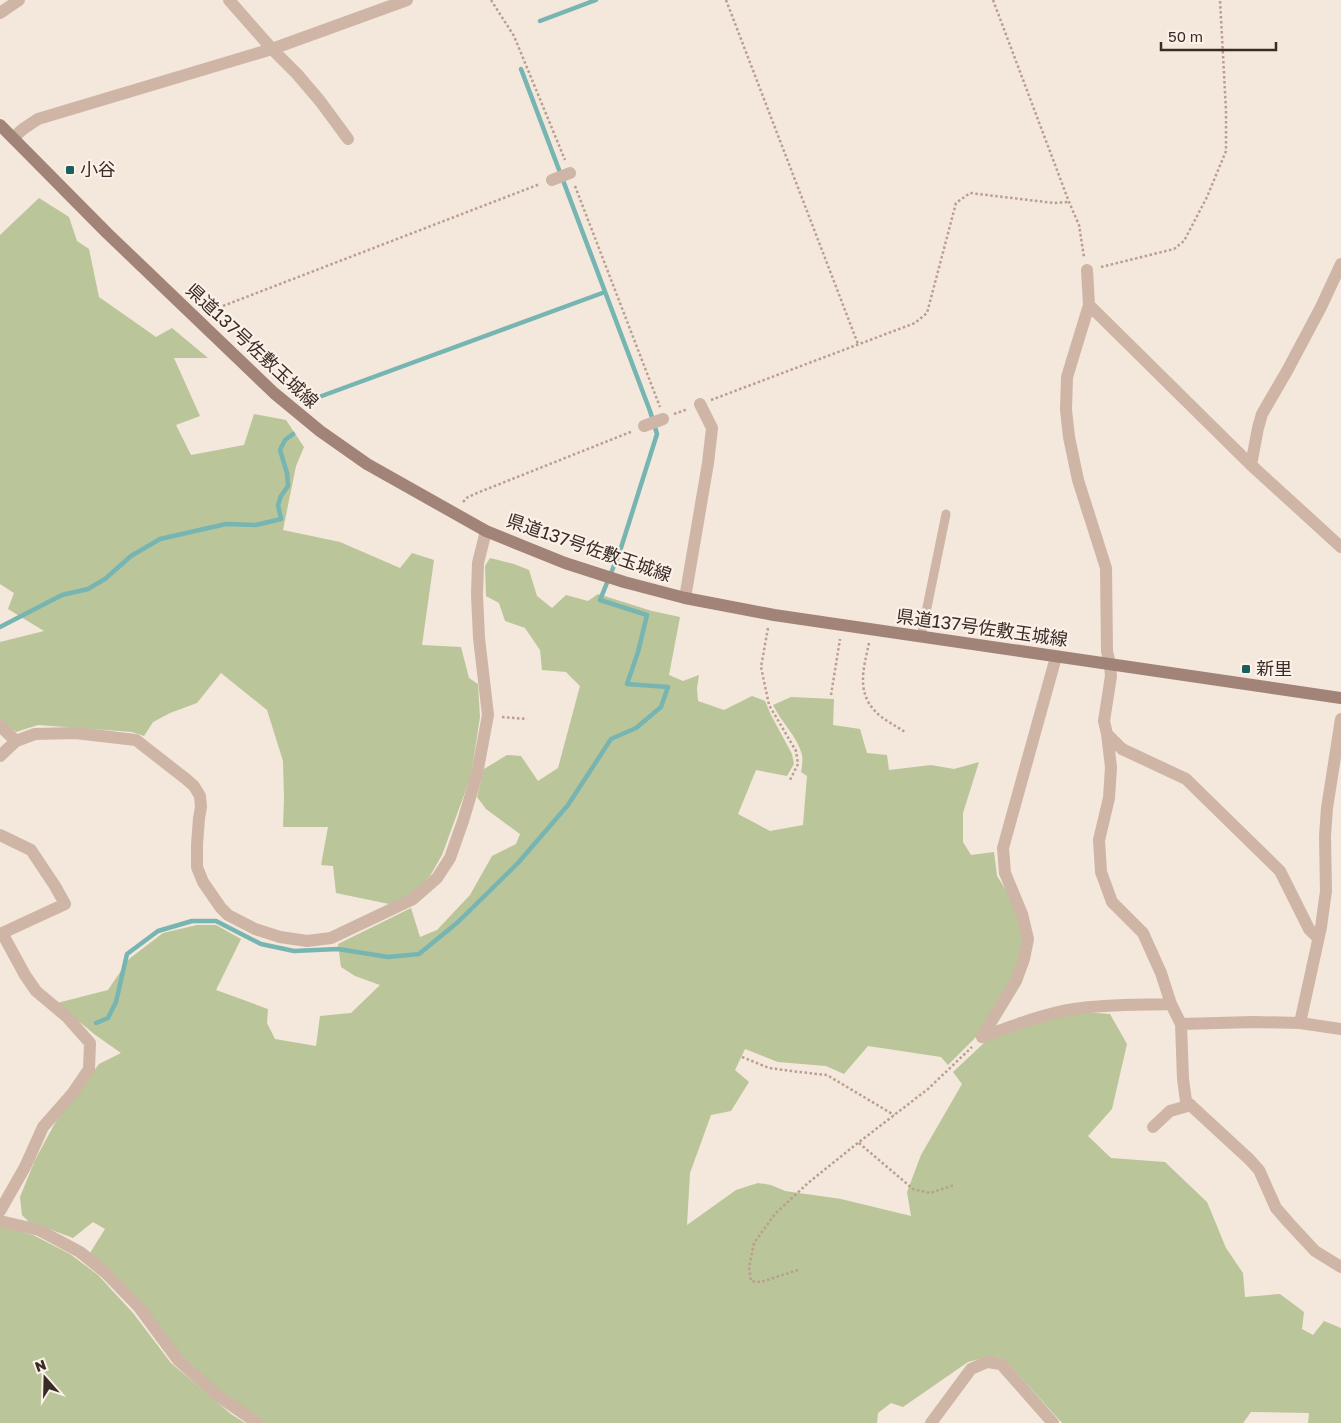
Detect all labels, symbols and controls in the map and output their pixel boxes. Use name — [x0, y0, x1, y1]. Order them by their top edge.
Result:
scale bar — [1161, 20, 1276, 52]
text: 50 m — [1168, 27, 1203, 45]
place label: 小谷 — [80, 158, 116, 180]
marker: 小谷 — [64, 164, 76, 176]
street label: 県道137号佐敷玉城線 — [182, 278, 323, 412]
street label: 県道137号佐敷玉城線 — [504, 509, 675, 586]
street label: 県道137号佐敷玉城線 — [895, 604, 1069, 650]
place label: 新里 — [1256, 657, 1292, 679]
marker: 新里 — [1240, 663, 1252, 675]
north arrow — [20, 1353, 70, 1403]
text: N — [32, 1356, 48, 1375]

